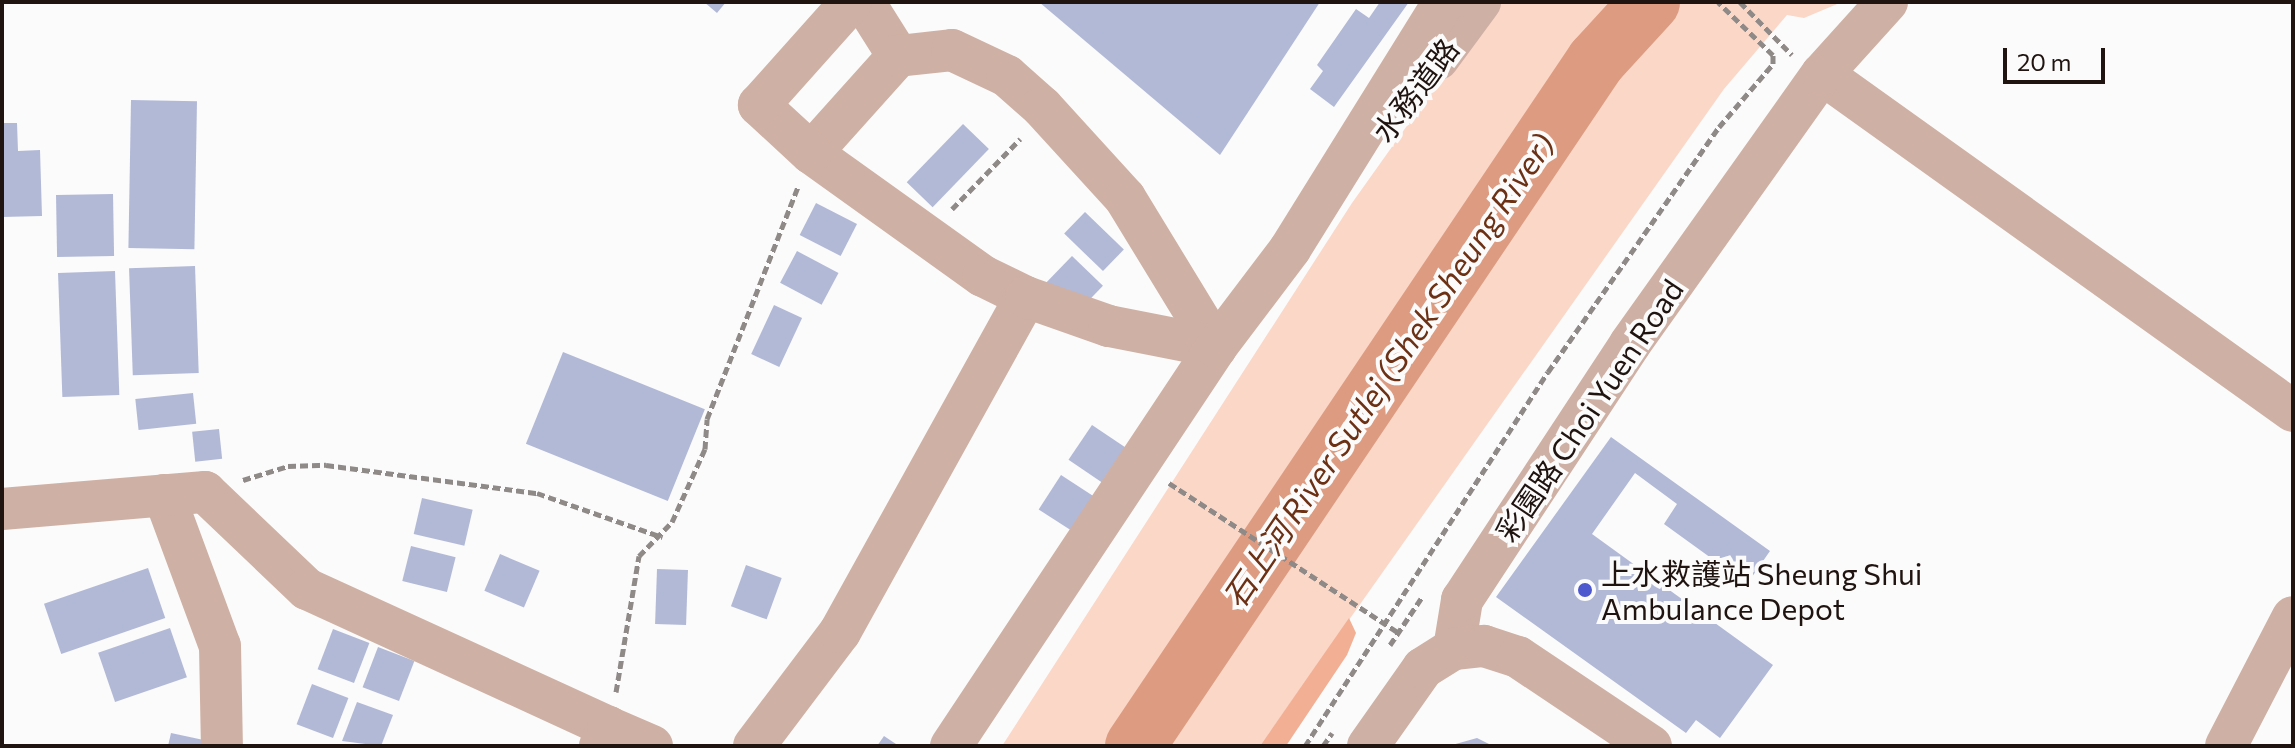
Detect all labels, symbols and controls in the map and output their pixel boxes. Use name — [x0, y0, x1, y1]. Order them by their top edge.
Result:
street label: 水務道路 — [1365, 31, 1465, 149]
scale bar — [2007, 32, 2109, 82]
text: 20 m — [2017, 47, 2071, 76]
water label: 石上河 River Sutlej (Shek Sheung River) — [1214, 126, 1562, 614]
street label: 彩園路 Choi Yuen Road — [1488, 272, 1690, 548]
place label: 上水救護站 Sheung Shui Ambulance Depot — [1601, 555, 1923, 626]
marker: 上水救護站 Sheung Shui Ambulance Depot — [1576, 581, 1594, 599]

